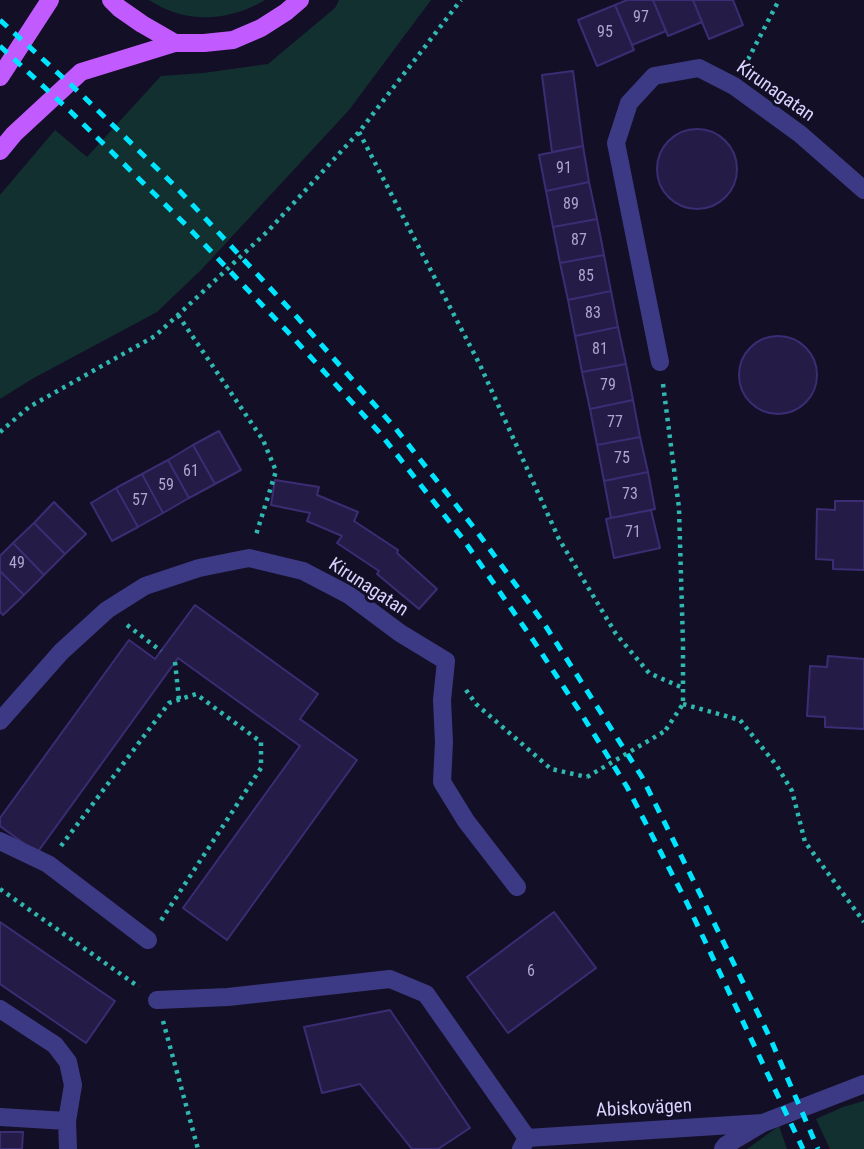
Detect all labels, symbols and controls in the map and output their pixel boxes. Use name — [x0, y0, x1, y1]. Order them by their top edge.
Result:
house number: 97 — [633, 8, 649, 28]
house number: 95 — [597, 23, 613, 43]
street label: Kirunagatan — [731, 57, 819, 127]
house number: 91 — [556, 159, 572, 179]
house number: 89 — [563, 195, 579, 215]
house number: 87 — [571, 231, 587, 251]
house number: 85 — [578, 267, 594, 287]
house number: 83 — [585, 304, 601, 324]
house number: 81 — [592, 340, 608, 360]
house number: 79 — [600, 376, 616, 396]
house number: 77 — [607, 413, 623, 433]
house number: 75 — [614, 449, 630, 469]
house number: 61 — [183, 462, 199, 482]
house number: 59 — [158, 476, 174, 496]
house number: 73 — [622, 485, 638, 505]
house number: 57 — [132, 491, 148, 511]
house number: 71 — [625, 523, 641, 543]
house number: 49 — [9, 554, 25, 574]
street label: Kirunagatan — [324, 554, 412, 622]
house number: 6 — [527, 962, 535, 982]
street label: Abiskovägen — [596, 1095, 692, 1123]

